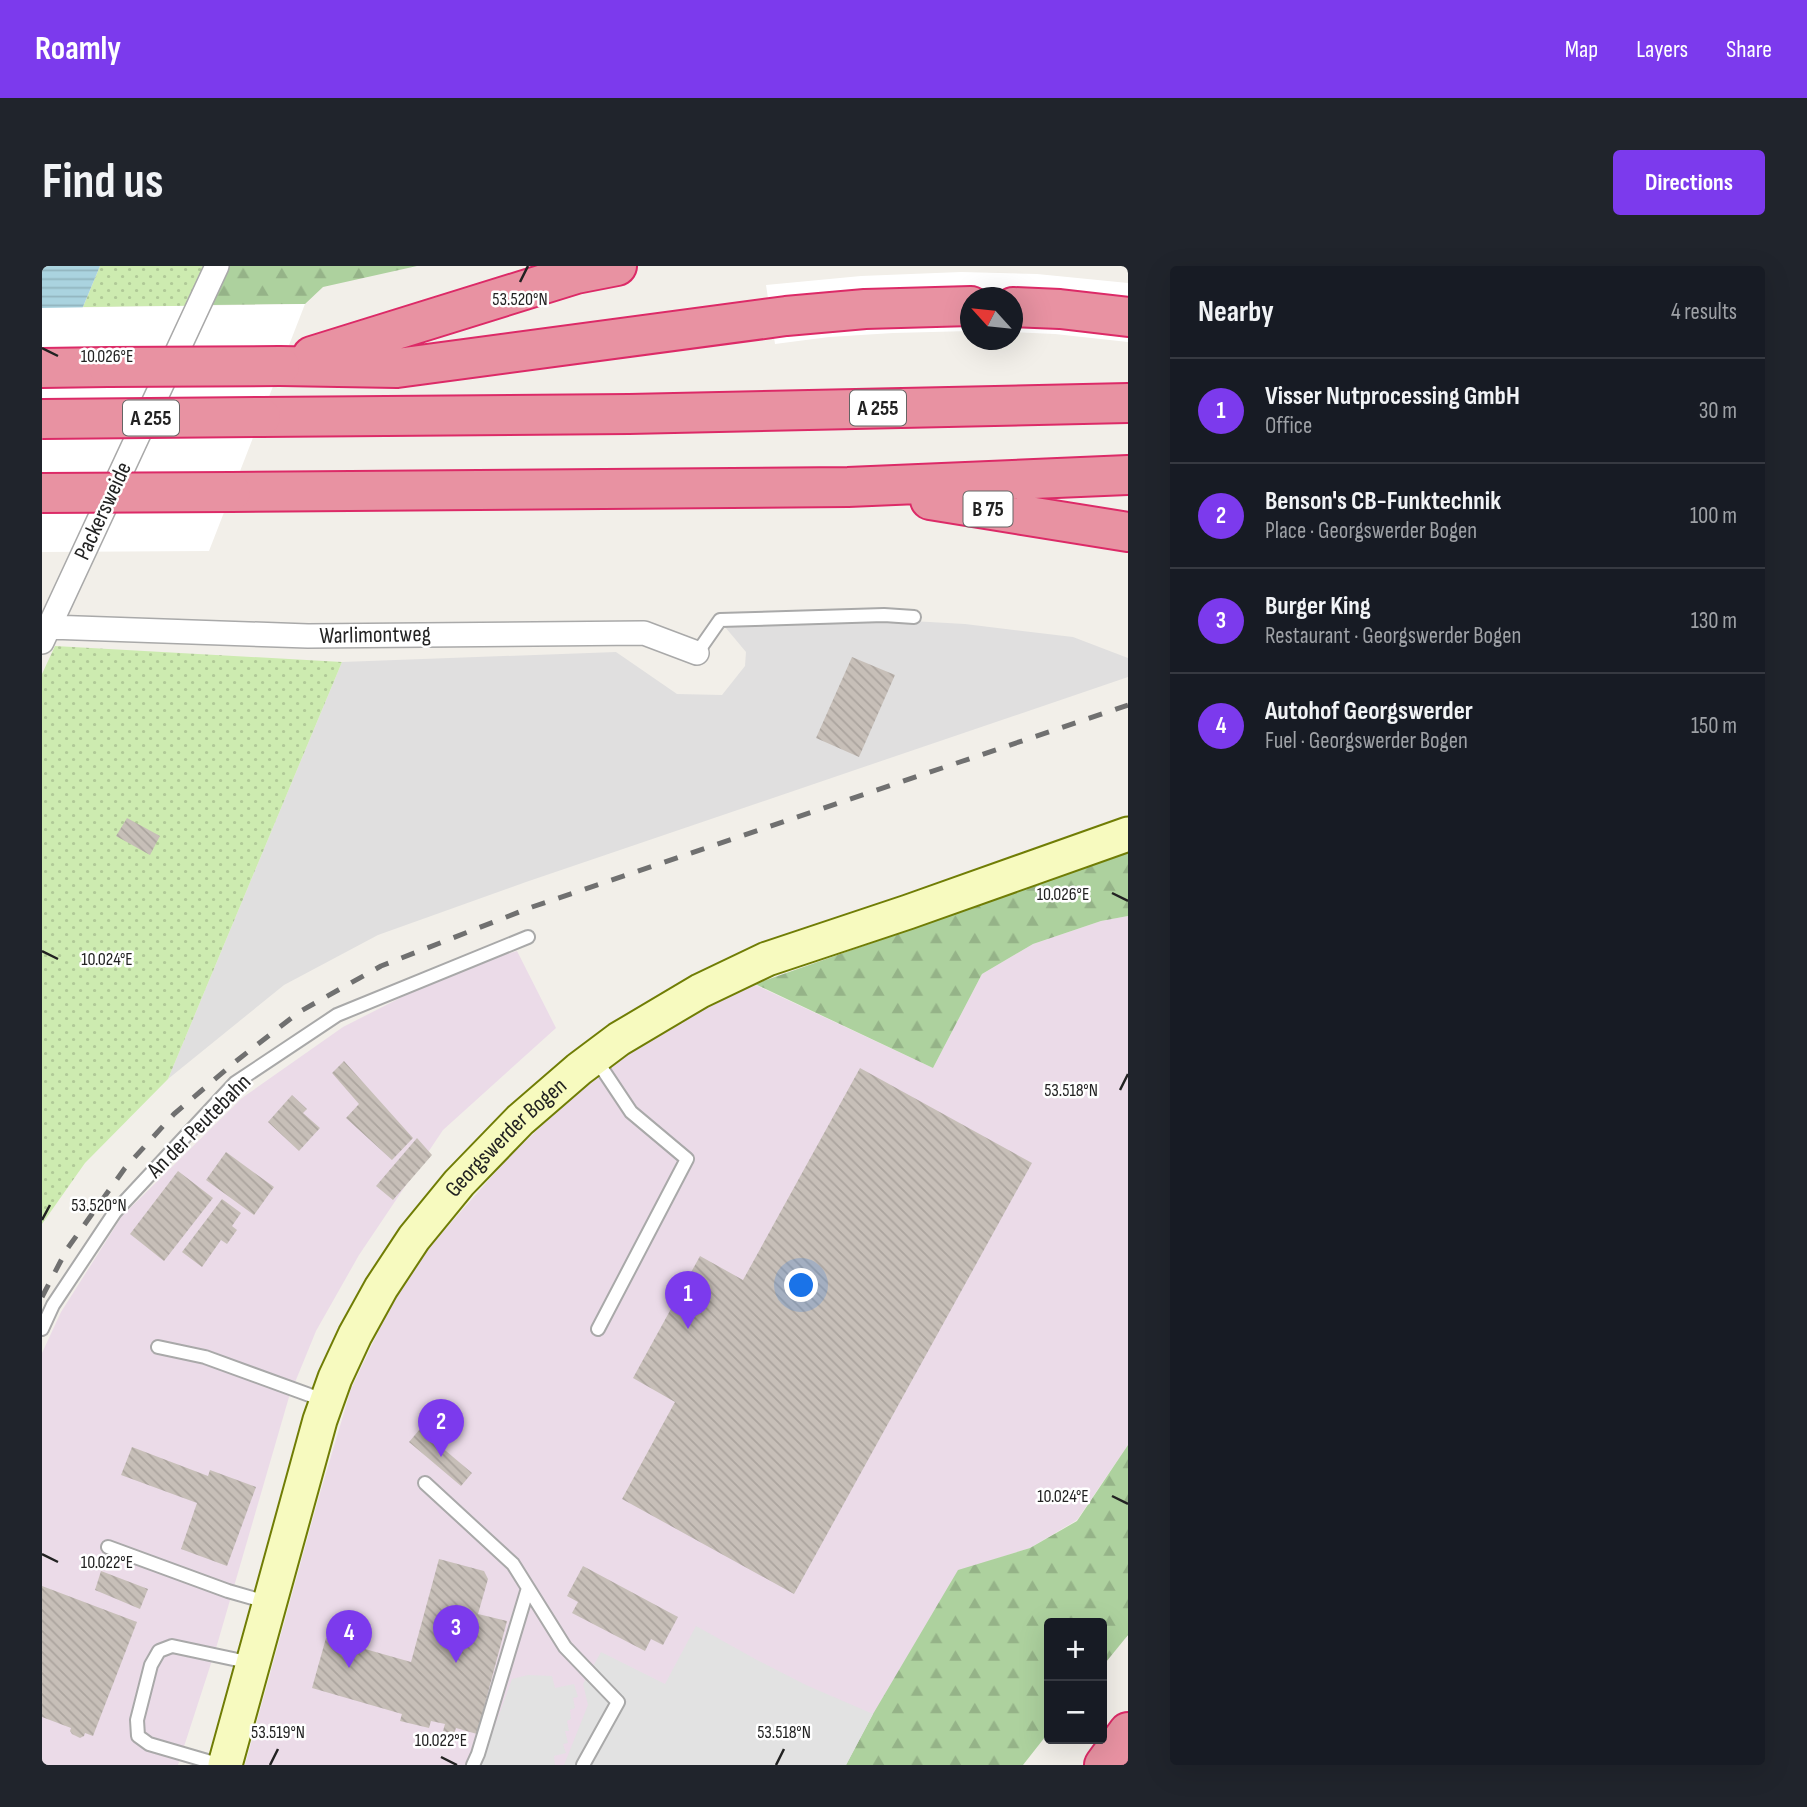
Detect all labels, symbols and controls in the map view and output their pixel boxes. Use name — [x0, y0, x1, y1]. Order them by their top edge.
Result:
text: Roamly — [35, 29, 121, 69]
text: Map — [1565, 35, 1598, 64]
text: Layers — [1636, 35, 1688, 64]
text: Share — [1726, 35, 1772, 64]
button: Directions — [1613, 150, 1765, 215]
text: Find us — [42, 153, 164, 212]
north arrow — [960, 287, 1023, 350]
text: 53.520°N — [492, 289, 548, 310]
text: Nearby — [1198, 294, 1274, 330]
text: 4 results — [1671, 298, 1737, 326]
text: 10.026°E — [81, 346, 133, 367]
text: Visser Nutprocessing GmbH — [1265, 381, 1520, 412]
road number: A 255 — [850, 390, 906, 426]
text: 1 — [1216, 397, 1226, 425]
text: 30 m — [1699, 397, 1737, 425]
road number: A 255 — [123, 400, 179, 436]
text: Office — [1265, 412, 1312, 440]
street label: Packersweide — [68, 458, 138, 564]
text: Benson's CB-Funktechnik — [1265, 486, 1501, 517]
road number: B 75 — [964, 492, 1012, 526]
text: 2 — [1216, 502, 1226, 530]
text: 100 m — [1690, 502, 1737, 530]
text: Place · Georgswerder Bogen — [1265, 517, 1477, 545]
text: Burger King — [1265, 591, 1371, 622]
text: 3 — [1216, 607, 1226, 635]
text: 130 m — [1691, 607, 1737, 635]
street label: Warlimontweg — [319, 620, 431, 650]
text: Restaurant · Georgswerder Bogen — [1265, 622, 1521, 650]
text: Autohof Georgswerder — [1265, 696, 1473, 727]
text: 4 — [1216, 712, 1226, 740]
text: 150 m — [1691, 712, 1737, 740]
text: Fuel · Georgswerder Bogen — [1265, 727, 1468, 755]
text: 10.026°E — [1037, 884, 1089, 905]
text: 10.024°E — [81, 949, 133, 970]
street label: An der Peutebahn — [140, 1068, 257, 1185]
street label: Georgswerder Bogen — [439, 1072, 573, 1203]
text: 53.518°N — [1044, 1080, 1098, 1101]
text: 53.520°N — [71, 1195, 127, 1216]
your location — [784, 1268, 818, 1302]
pin: 1 — [665, 1271, 711, 1329]
pin: 2 — [418, 1399, 464, 1457]
text: 10.024°E — [1037, 1486, 1089, 1507]
text: 10.022°E — [81, 1552, 133, 1573]
pin: 3 — [433, 1605, 479, 1663]
pin: 4 — [326, 1610, 372, 1668]
map controls — [1044, 1618, 1107, 1744]
button: + — [1044, 1618, 1107, 1681]
button: − — [1044, 1681, 1107, 1744]
text: 53.519°N — [251, 1722, 305, 1743]
text: 53.518°N — [757, 1722, 811, 1743]
text: 10.022°E — [415, 1730, 467, 1751]

